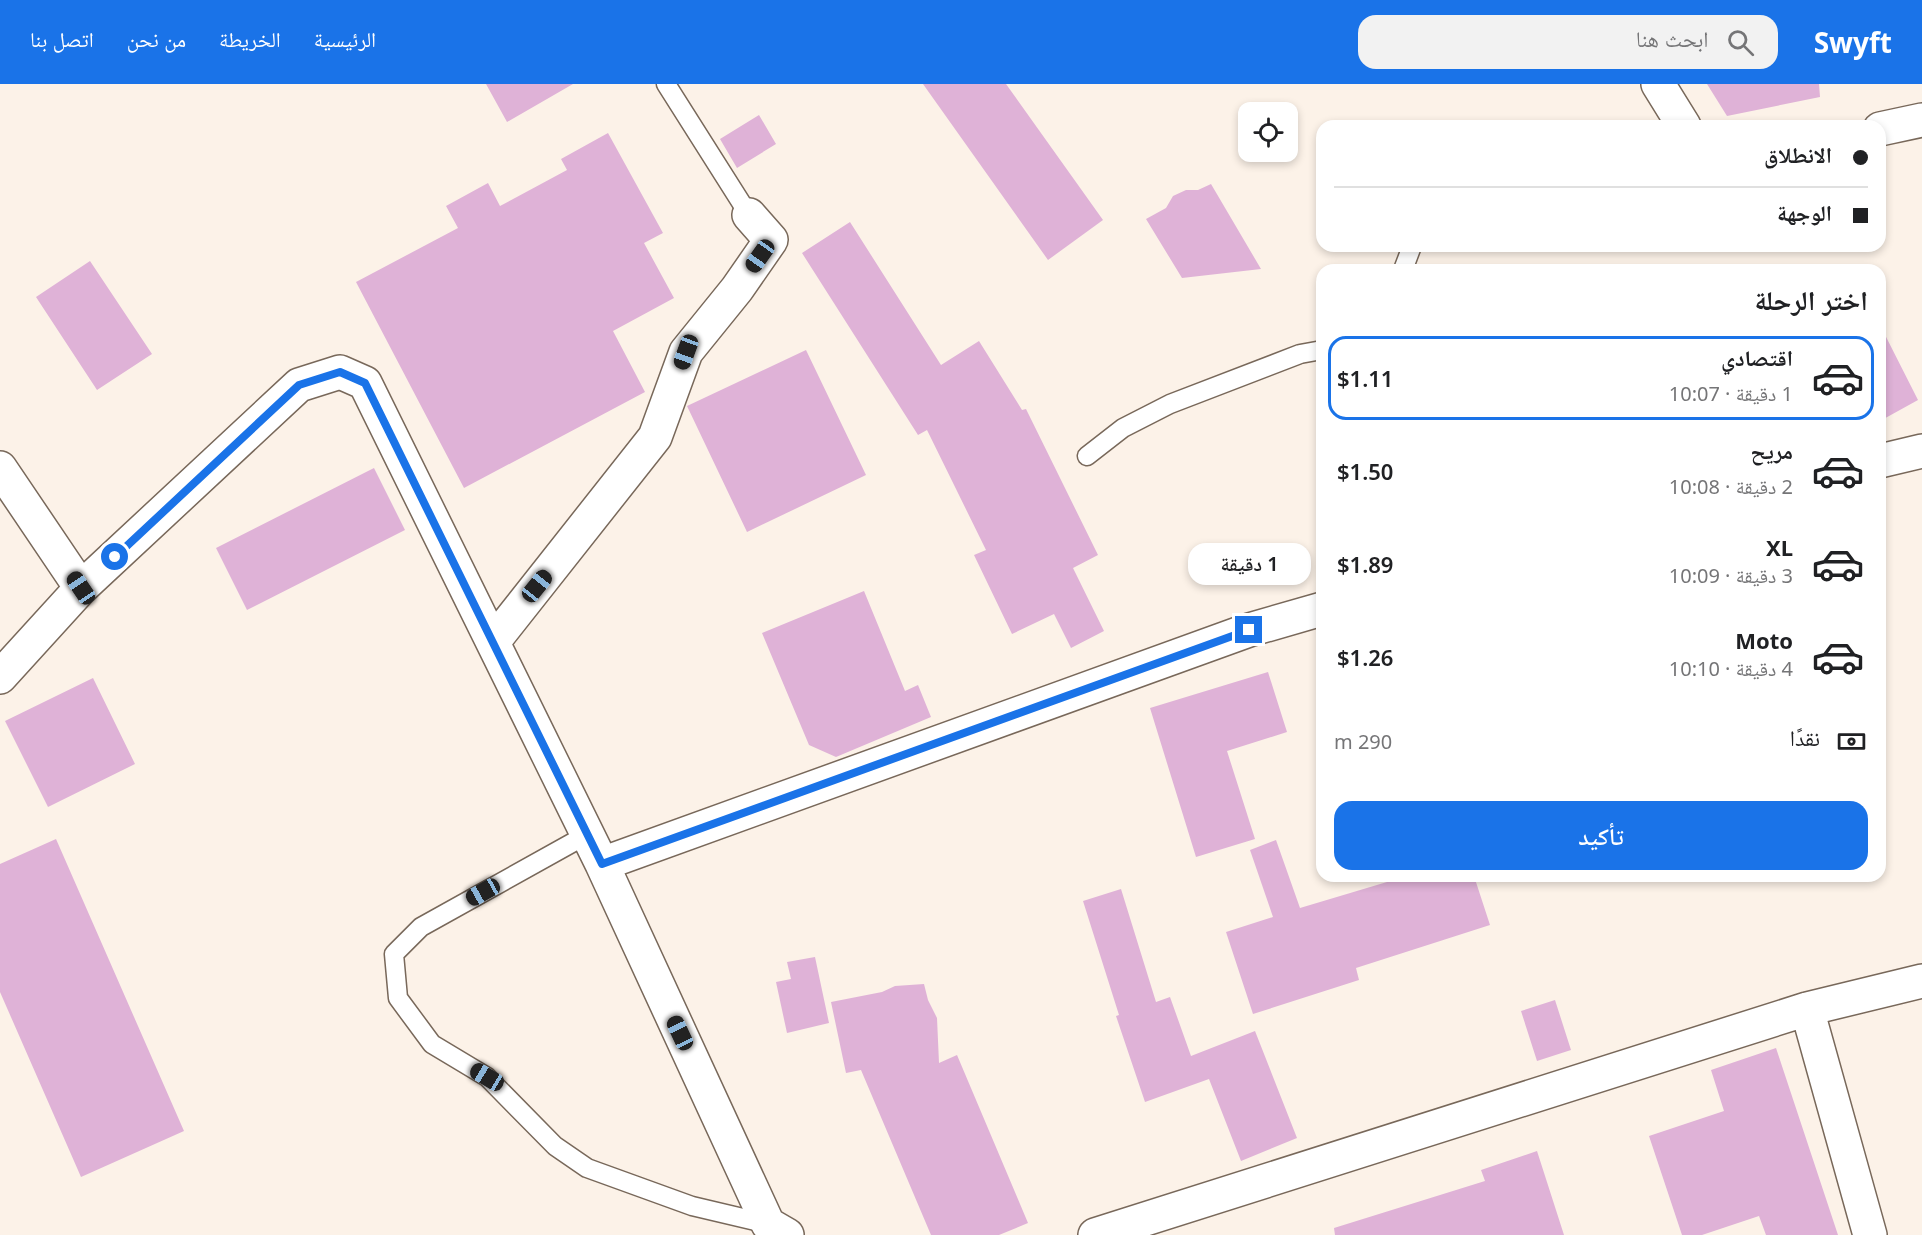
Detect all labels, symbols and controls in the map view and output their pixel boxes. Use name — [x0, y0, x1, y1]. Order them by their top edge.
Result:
search box — [1358, 15, 1778, 69]
text: ابحث هنا — [1636, 23, 1709, 53]
text: Swyft — [1814, 23, 1892, 61]
text: اتصل بنا — [30, 25, 94, 53]
text: من نحن — [127, 25, 186, 53]
text: الخريطة — [219, 25, 281, 53]
text: الرئيسية — [314, 25, 376, 53]
icon: search — [1724, 26, 1757, 59]
map controls — [1238, 102, 1298, 162]
button: locate — [1238, 102, 1298, 162]
text: الانطلاق — [1764, 139, 1832, 169]
text: الوجهة — [1777, 197, 1832, 227]
car — [742, 236, 778, 276]
text: اختر الرحلة — [1754, 281, 1868, 318]
car — [671, 332, 701, 372]
text: اقتصادي — [1721, 342, 1793, 372]
icon: car — [1811, 351, 1865, 405]
text: $1.11 — [1337, 363, 1393, 393]
text: 1 دقيقة · 10:07 — [1669, 380, 1793, 407]
text: مريح — [1750, 435, 1793, 465]
icon: car — [1811, 444, 1865, 498]
text: $1.50 — [1337, 456, 1393, 486]
text: 2 دقيقة · 10:08 — [1669, 473, 1793, 500]
text: XL — [1766, 532, 1793, 562]
icon: car — [1811, 537, 1865, 591]
route start — [101, 543, 128, 570]
callout: 1 دقيقة — [1188, 543, 1310, 585]
text: $1.89 — [1337, 549, 1393, 579]
text: 1 دقيقة — [1220, 550, 1279, 577]
text: 3 دقيقة · 10:09 — [1669, 562, 1793, 589]
car — [519, 566, 555, 606]
car — [63, 568, 99, 608]
route end — [1235, 616, 1262, 643]
text: Moto — [1735, 625, 1793, 655]
icon: car — [1811, 630, 1865, 684]
text: $1.26 — [1337, 642, 1393, 672]
text: 4 دقيقة · 10:10 — [1669, 655, 1793, 682]
text: نقدًا — [1790, 722, 1820, 752]
icon: cash — [1835, 725, 1868, 758]
text: 290 m — [1334, 728, 1392, 755]
button: تأكيد — [1334, 801, 1868, 870]
car — [463, 875, 503, 909]
car — [664, 1013, 696, 1053]
car — [467, 1060, 507, 1094]

